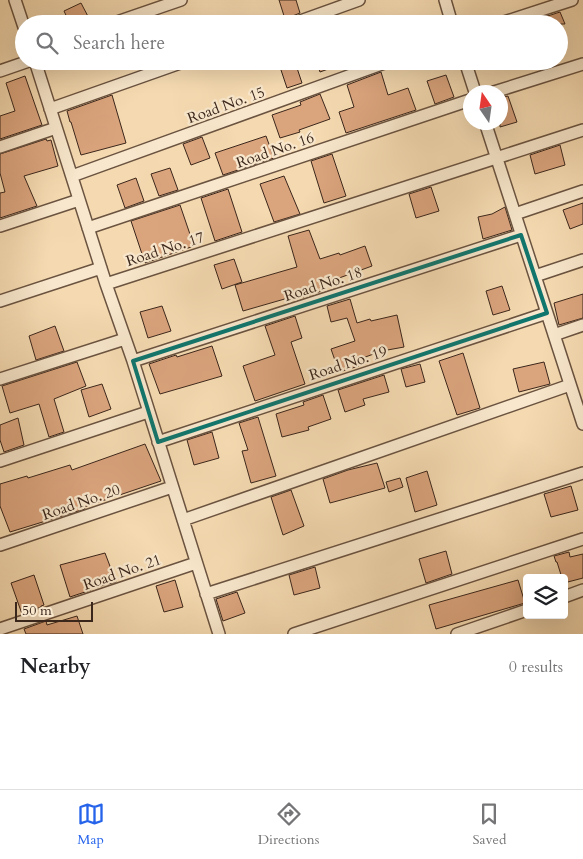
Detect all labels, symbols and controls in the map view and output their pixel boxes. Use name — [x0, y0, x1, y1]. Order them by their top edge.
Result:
search box — [15, 15, 568, 70]
icon: search — [33, 29, 61, 57]
text: Search here — [73, 30, 165, 56]
street label: Road No. 15 — [184, 82, 268, 128]
north arrow — [463, 85, 508, 130]
street label: Road No. 16 — [233, 127, 317, 173]
street label: Road No. 17 — [123, 227, 207, 271]
street label: Road No. 18 — [281, 262, 365, 306]
street label: Road No. 19 — [306, 341, 390, 385]
street label: Road No. 20 — [39, 479, 123, 525]
street label: Road No. 21 — [80, 549, 164, 595]
map controls — [523, 574, 568, 619]
button: layers — [523, 574, 568, 619]
scale bar — [15, 599, 92, 622]
text: 50 m — [22, 601, 52, 620]
text: Nearby — [20, 652, 91, 681]
text: 0 results — [509, 656, 563, 678]
tab: Map — [77, 800, 105, 849]
tab: Directions — [258, 800, 319, 849]
tab: Saved — [472, 800, 506, 849]

